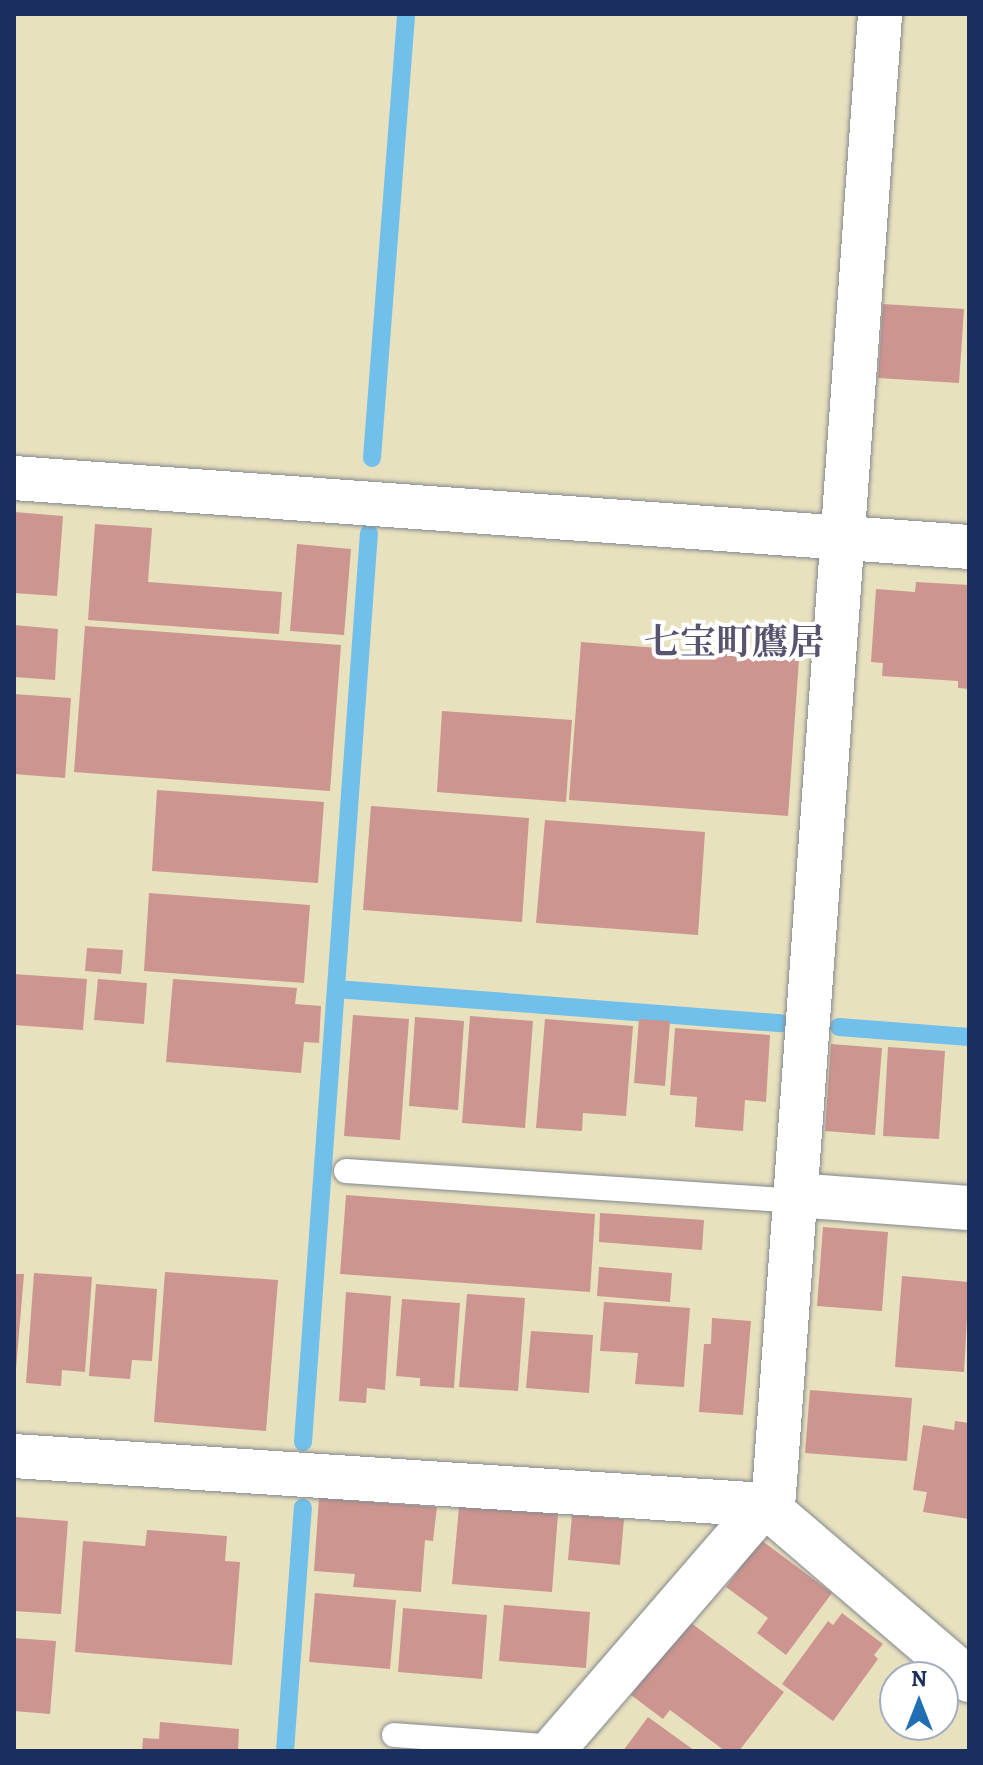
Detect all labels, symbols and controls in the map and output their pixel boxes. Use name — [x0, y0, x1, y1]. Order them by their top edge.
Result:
district label: 七宝町鷹居 — [644, 620, 824, 664]
north arrow — [879, 1661, 959, 1741]
text: N — [911, 1664, 927, 1694]

